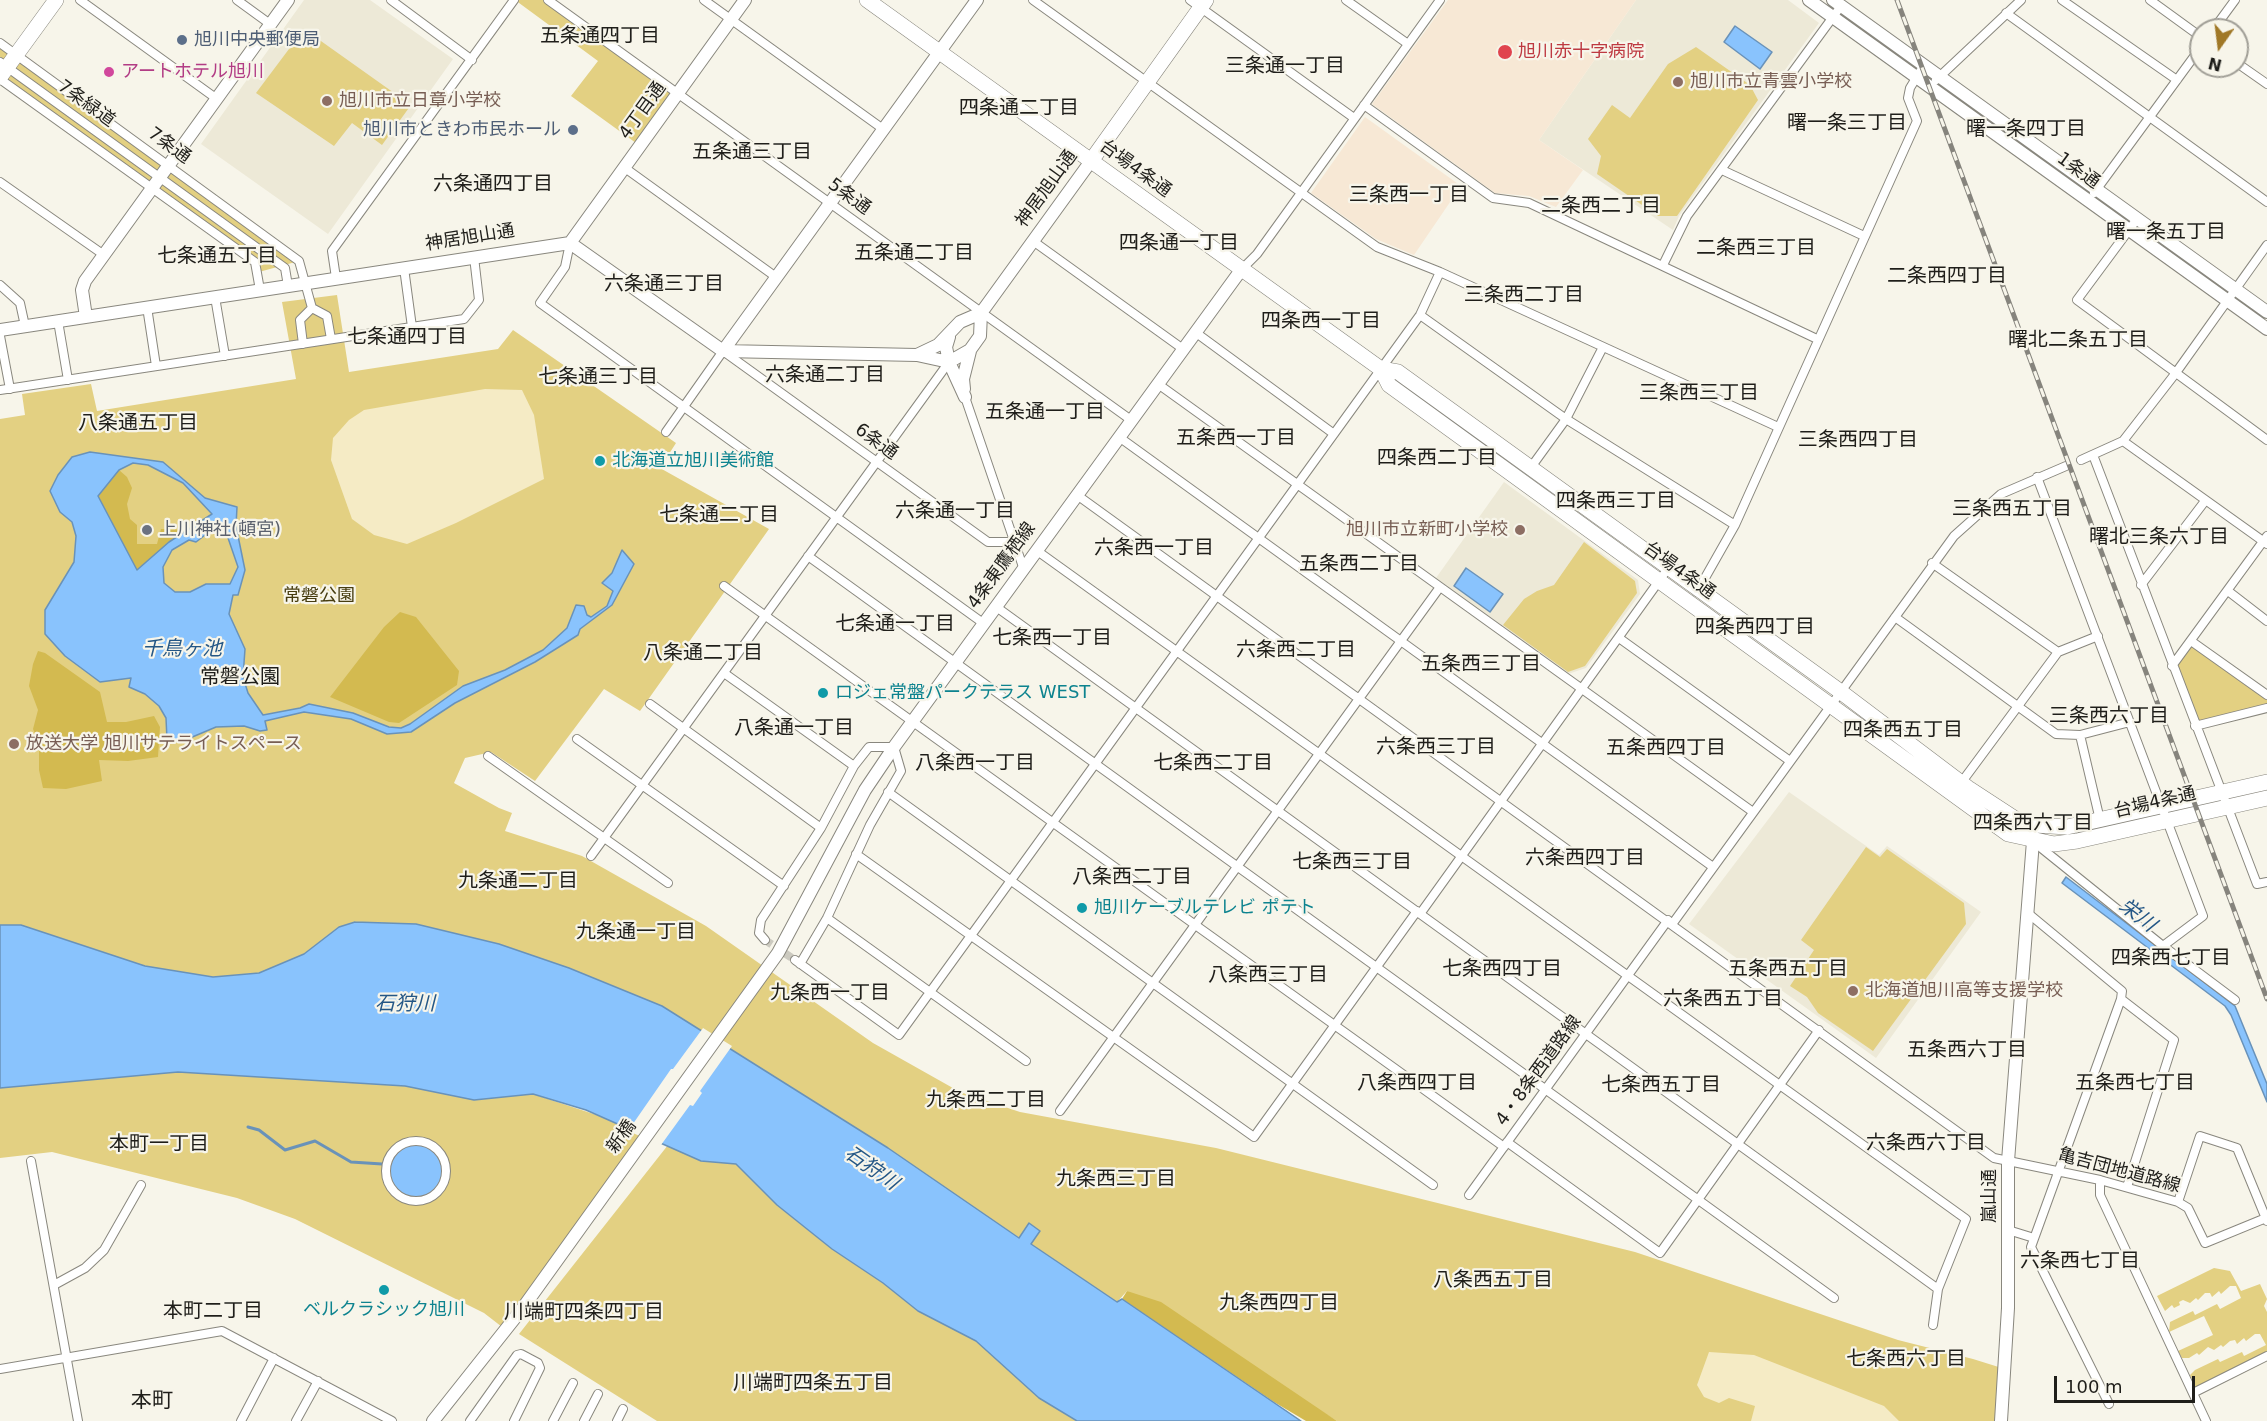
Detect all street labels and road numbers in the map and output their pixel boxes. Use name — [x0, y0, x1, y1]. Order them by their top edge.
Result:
street label: 7条緑道 — [53, 76, 119, 132]
street label: 4丁目通 — [615, 78, 671, 144]
street label: 7条通 — [143, 123, 195, 169]
street label: 台場4条通 — [1095, 136, 1175, 202]
street label: 神居旭山通 — [1012, 146, 1082, 232]
street label: 1条通 — [2052, 148, 2104, 194]
street label: 5条通 — [823, 174, 875, 220]
street label: 神居旭山通 — [424, 220, 516, 256]
street label: 6条通 — [850, 419, 902, 465]
street label: 4条東鷹栖線 — [963, 519, 1041, 613]
street label: 台場4条通 — [1639, 538, 1719, 604]
street label: 台場4条通 — [2112, 783, 2198, 823]
street label: 4・8条西道路線 — [1492, 1012, 1586, 1130]
street label: 新橋 — [603, 1116, 641, 1158]
street label: 亀吉団地道路線 — [2055, 1144, 2183, 1198]
street label: 嵐山通 — [1979, 1169, 2001, 1223]

